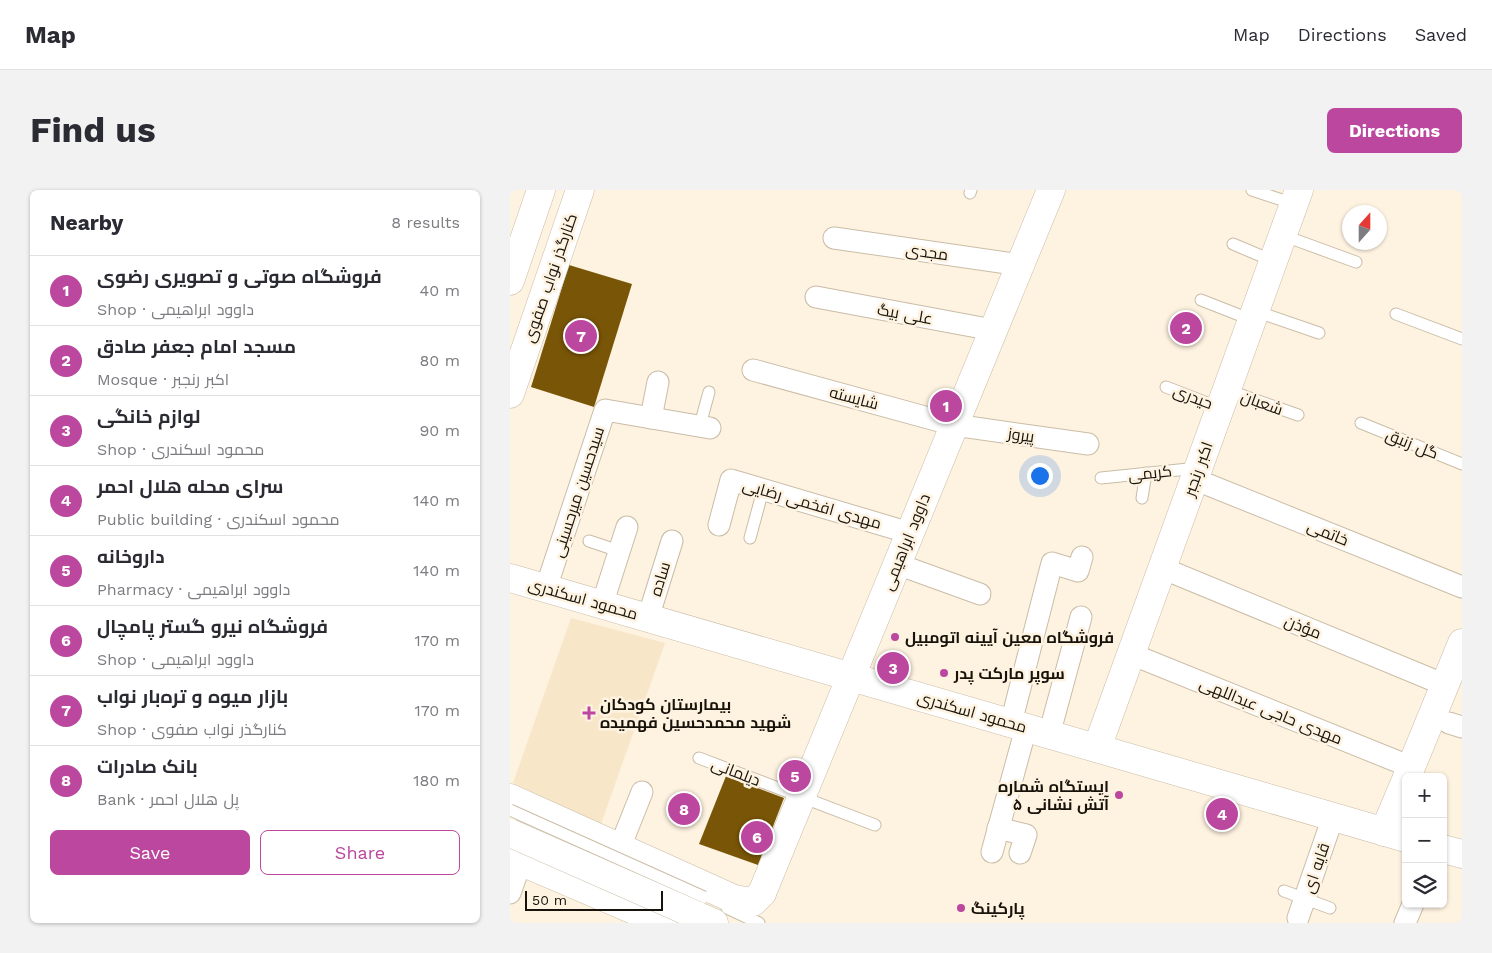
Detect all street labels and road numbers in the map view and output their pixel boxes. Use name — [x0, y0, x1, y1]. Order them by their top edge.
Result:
street label: کنارگذر نواب صفوی — [519, 211, 582, 345]
street label: مجدی — [904, 240, 950, 265]
street label: علی بیگ — [876, 300, 934, 329]
street label: حیدری — [1170, 381, 1215, 414]
street label: شایسته — [827, 382, 881, 414]
street label: شعبان — [1238, 387, 1286, 420]
street label: سیدحسین میرحسینی — [548, 424, 609, 560]
street label: پیروز — [1005, 424, 1036, 448]
street label: گل زنبق — [1383, 425, 1441, 464]
street label: اکبر رنجبر — [1179, 439, 1217, 500]
street label: کریمی — [1127, 461, 1173, 486]
street label: مهدی افخمی رضایی — [740, 475, 884, 534]
street label: داوود ابراهیمی — [878, 491, 935, 594]
street label: خاتمی — [1304, 516, 1351, 551]
street label: ساده — [646, 559, 674, 599]
street label: محمود اسکندری — [526, 574, 640, 625]
street label: مؤذن — [1281, 611, 1324, 644]
street label: مهدی حاجی عبداللهی — [1196, 674, 1345, 749]
street label: محمود اسکندری — [915, 687, 1029, 738]
street label: دیلمانی — [708, 754, 763, 791]
street label: قایه ای — [1299, 840, 1334, 896]

